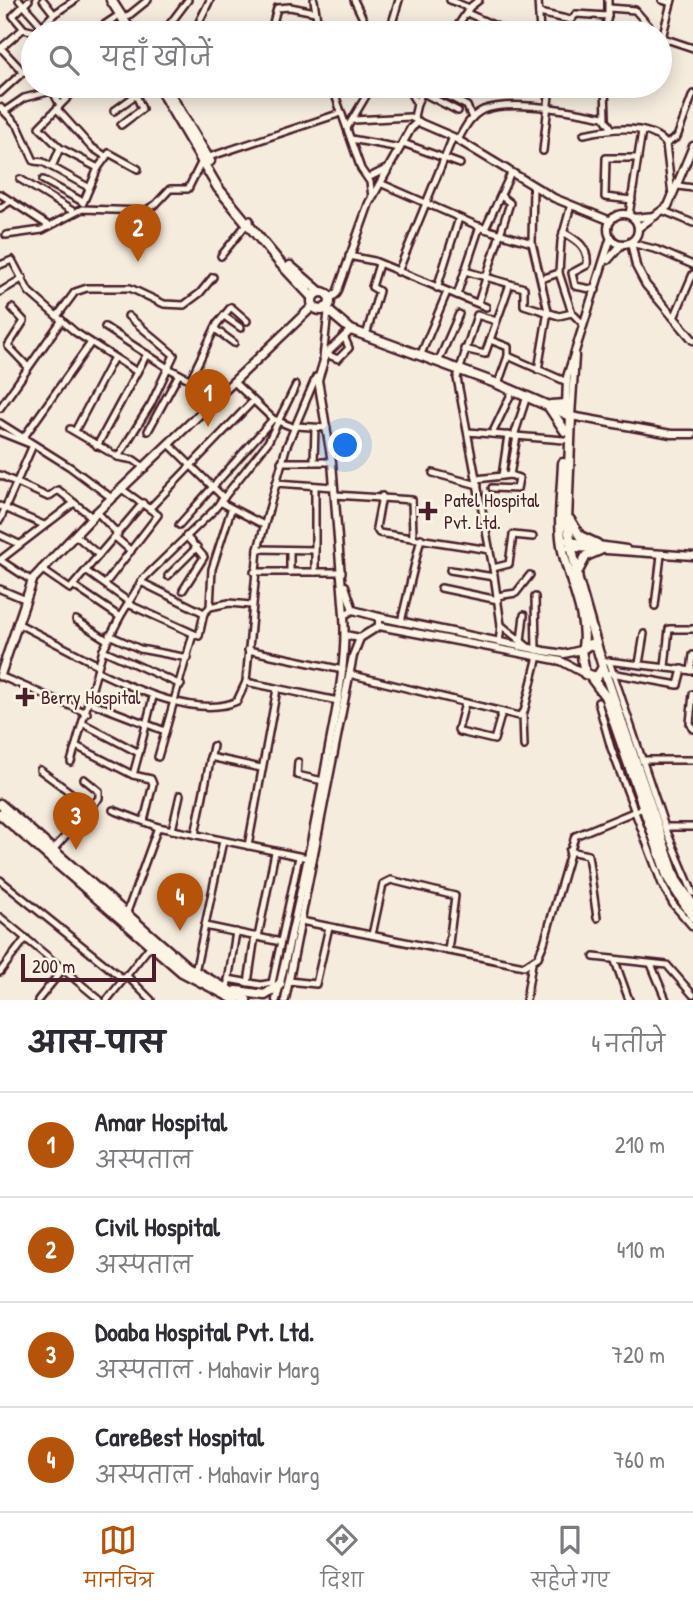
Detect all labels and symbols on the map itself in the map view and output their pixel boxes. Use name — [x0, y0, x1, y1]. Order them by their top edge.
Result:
pin: 2 — [115, 204, 161, 262]
pin: 1 — [185, 369, 231, 427]
your location — [328, 428, 362, 462]
place label: Patel Hospital Pvt. Ltd. — [444, 487, 540, 535]
marker: Patel Hospital Pvt. Ltd. — [418, 501, 438, 521]
place label: Berry Hospital — [41, 684, 141, 710]
marker: Berry Hospital — [15, 687, 35, 707]
pin: 3 — [53, 792, 99, 850]
pin: 4 — [157, 873, 203, 931]
scale bar — [21, 951, 156, 983]

